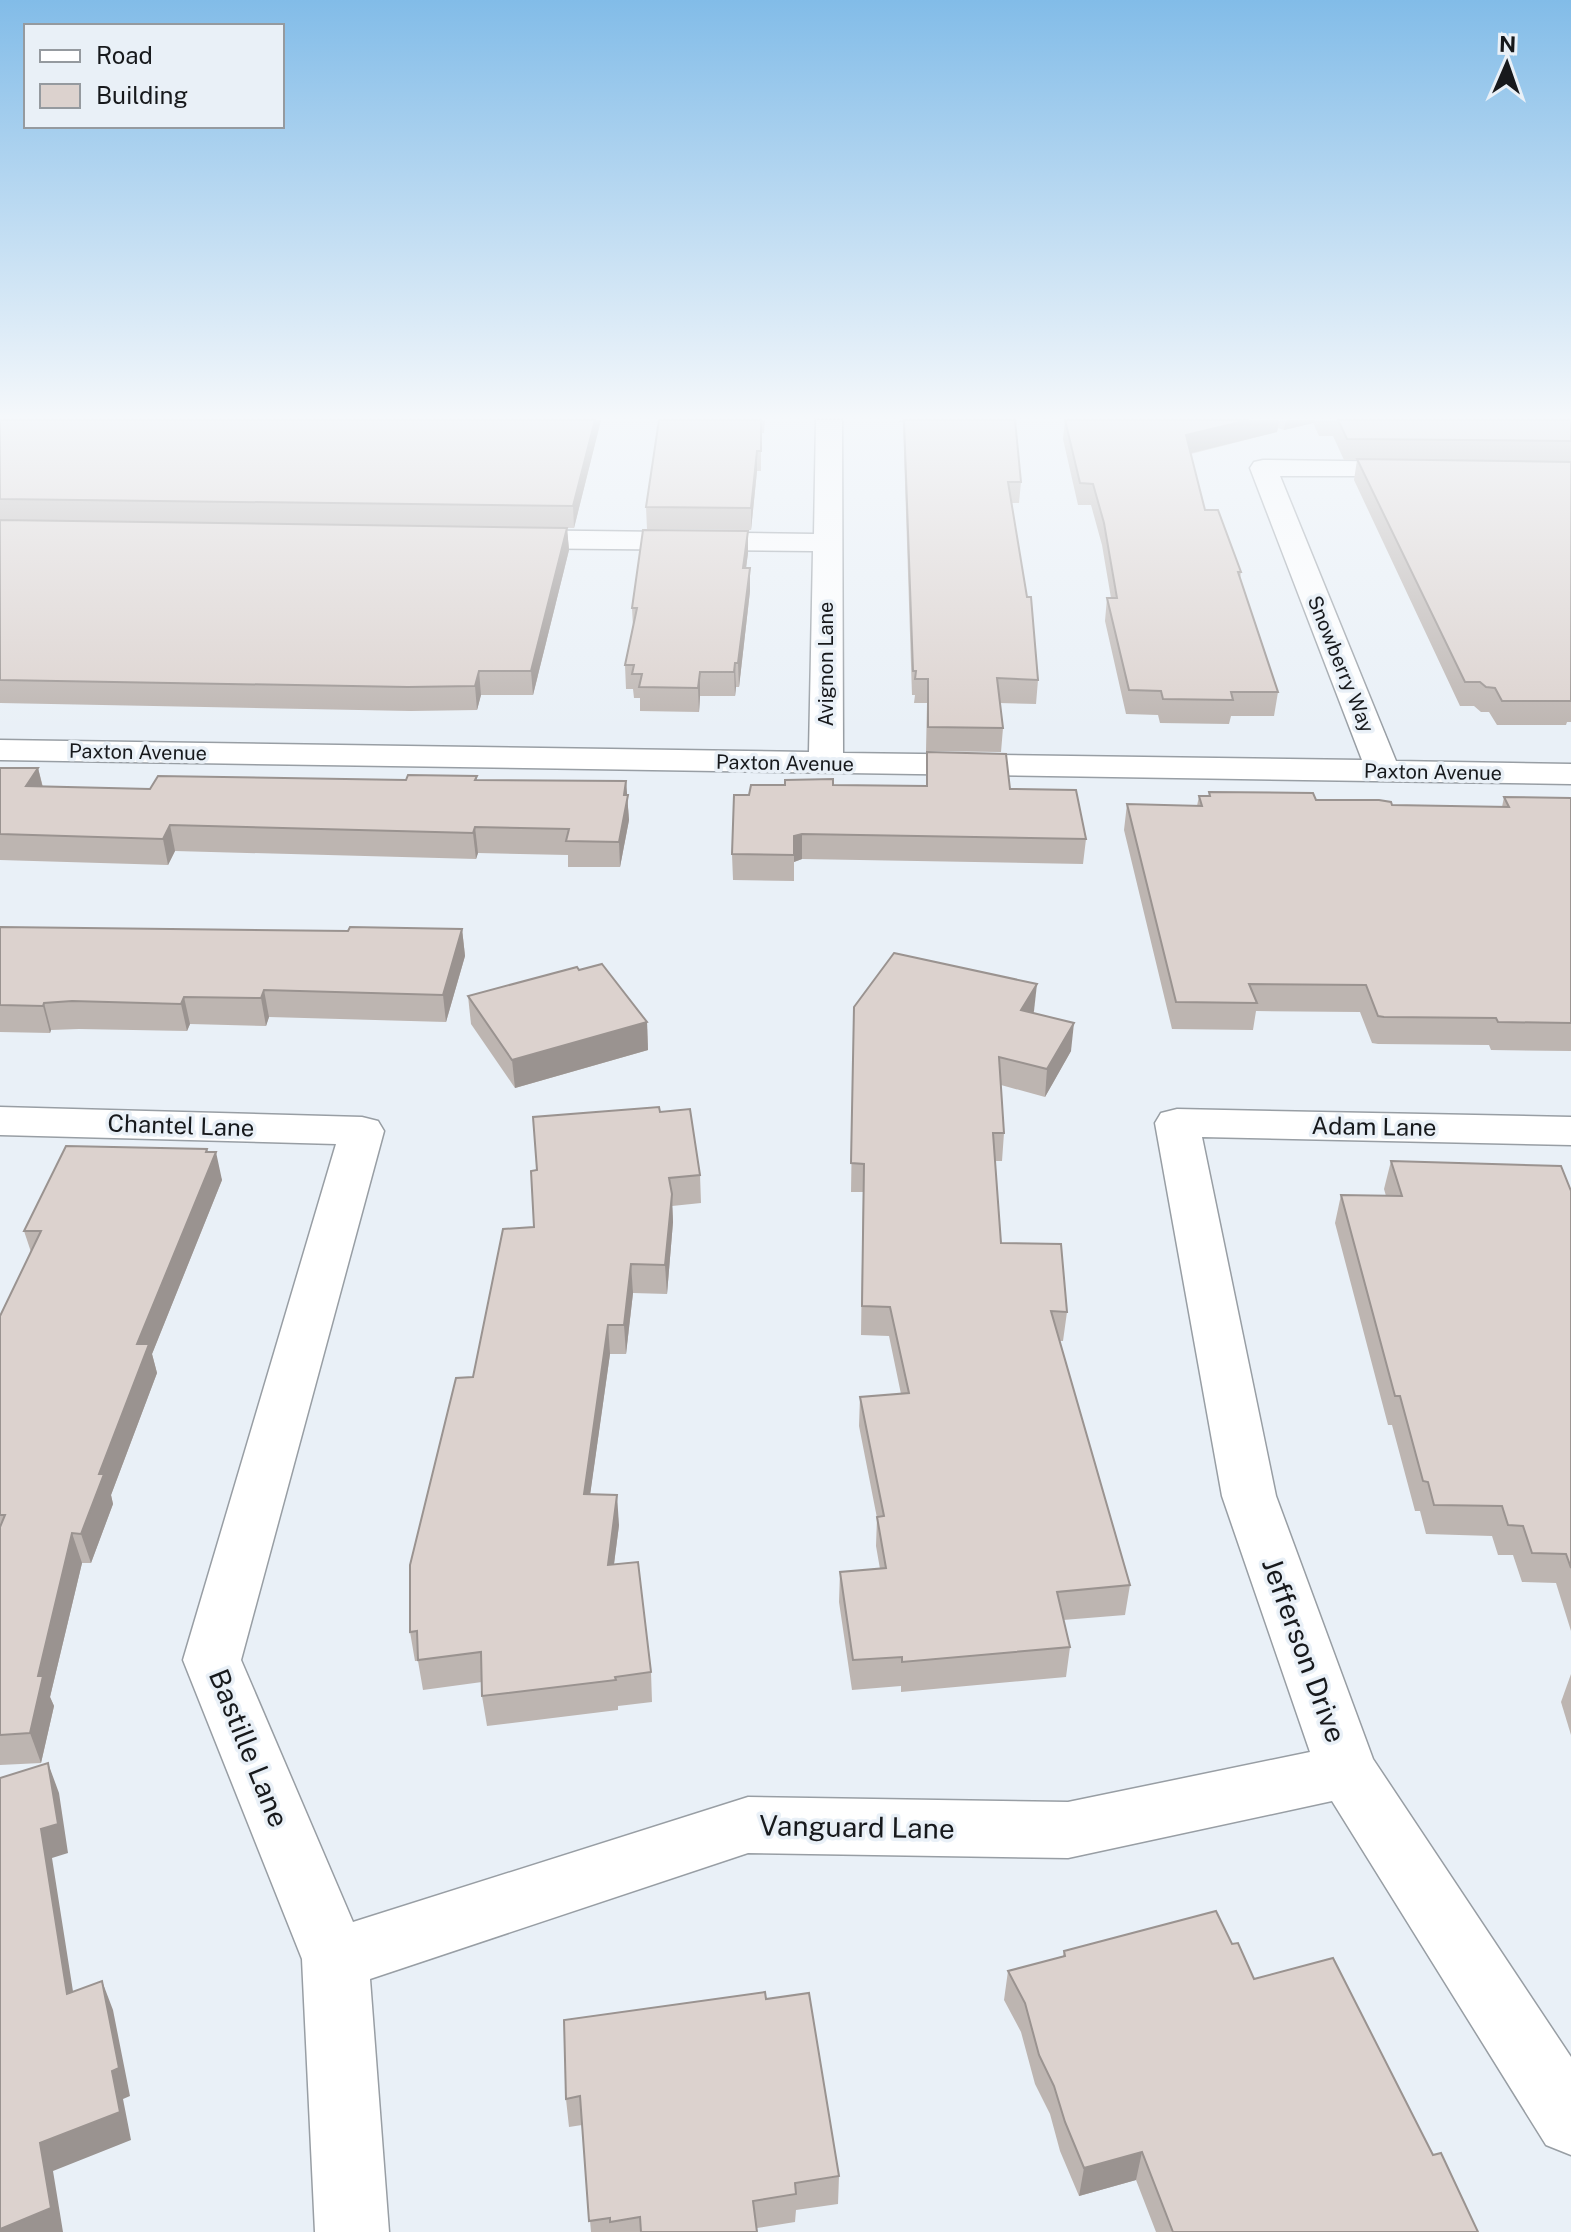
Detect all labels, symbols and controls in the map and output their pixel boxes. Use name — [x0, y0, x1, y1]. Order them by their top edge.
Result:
legend — [24, 24, 284, 128]
north arrow — [1467, 24, 1547, 104]
text: N — [1499, 31, 1517, 57]
text: Road — [96, 41, 153, 69]
text: Building — [96, 81, 188, 109]
street label: Snowberry Way — [1303, 592, 1379, 736]
street label: Avignon Lane — [814, 602, 838, 726]
street label: Paxton Avenue — [69, 739, 207, 765]
street label: Paxton Avenue — [716, 750, 854, 776]
street label: Paxton Avenue — [1364, 759, 1502, 785]
street label: Chantel Lane — [107, 1108, 255, 1142]
street label: Adam Lane — [1311, 1111, 1437, 1141]
street label: Jefferson Drive — [1256, 1553, 1353, 1747]
street label: Bastille Lane — [203, 1664, 296, 1832]
street label: Vanguard Lane — [759, 1808, 955, 1845]

